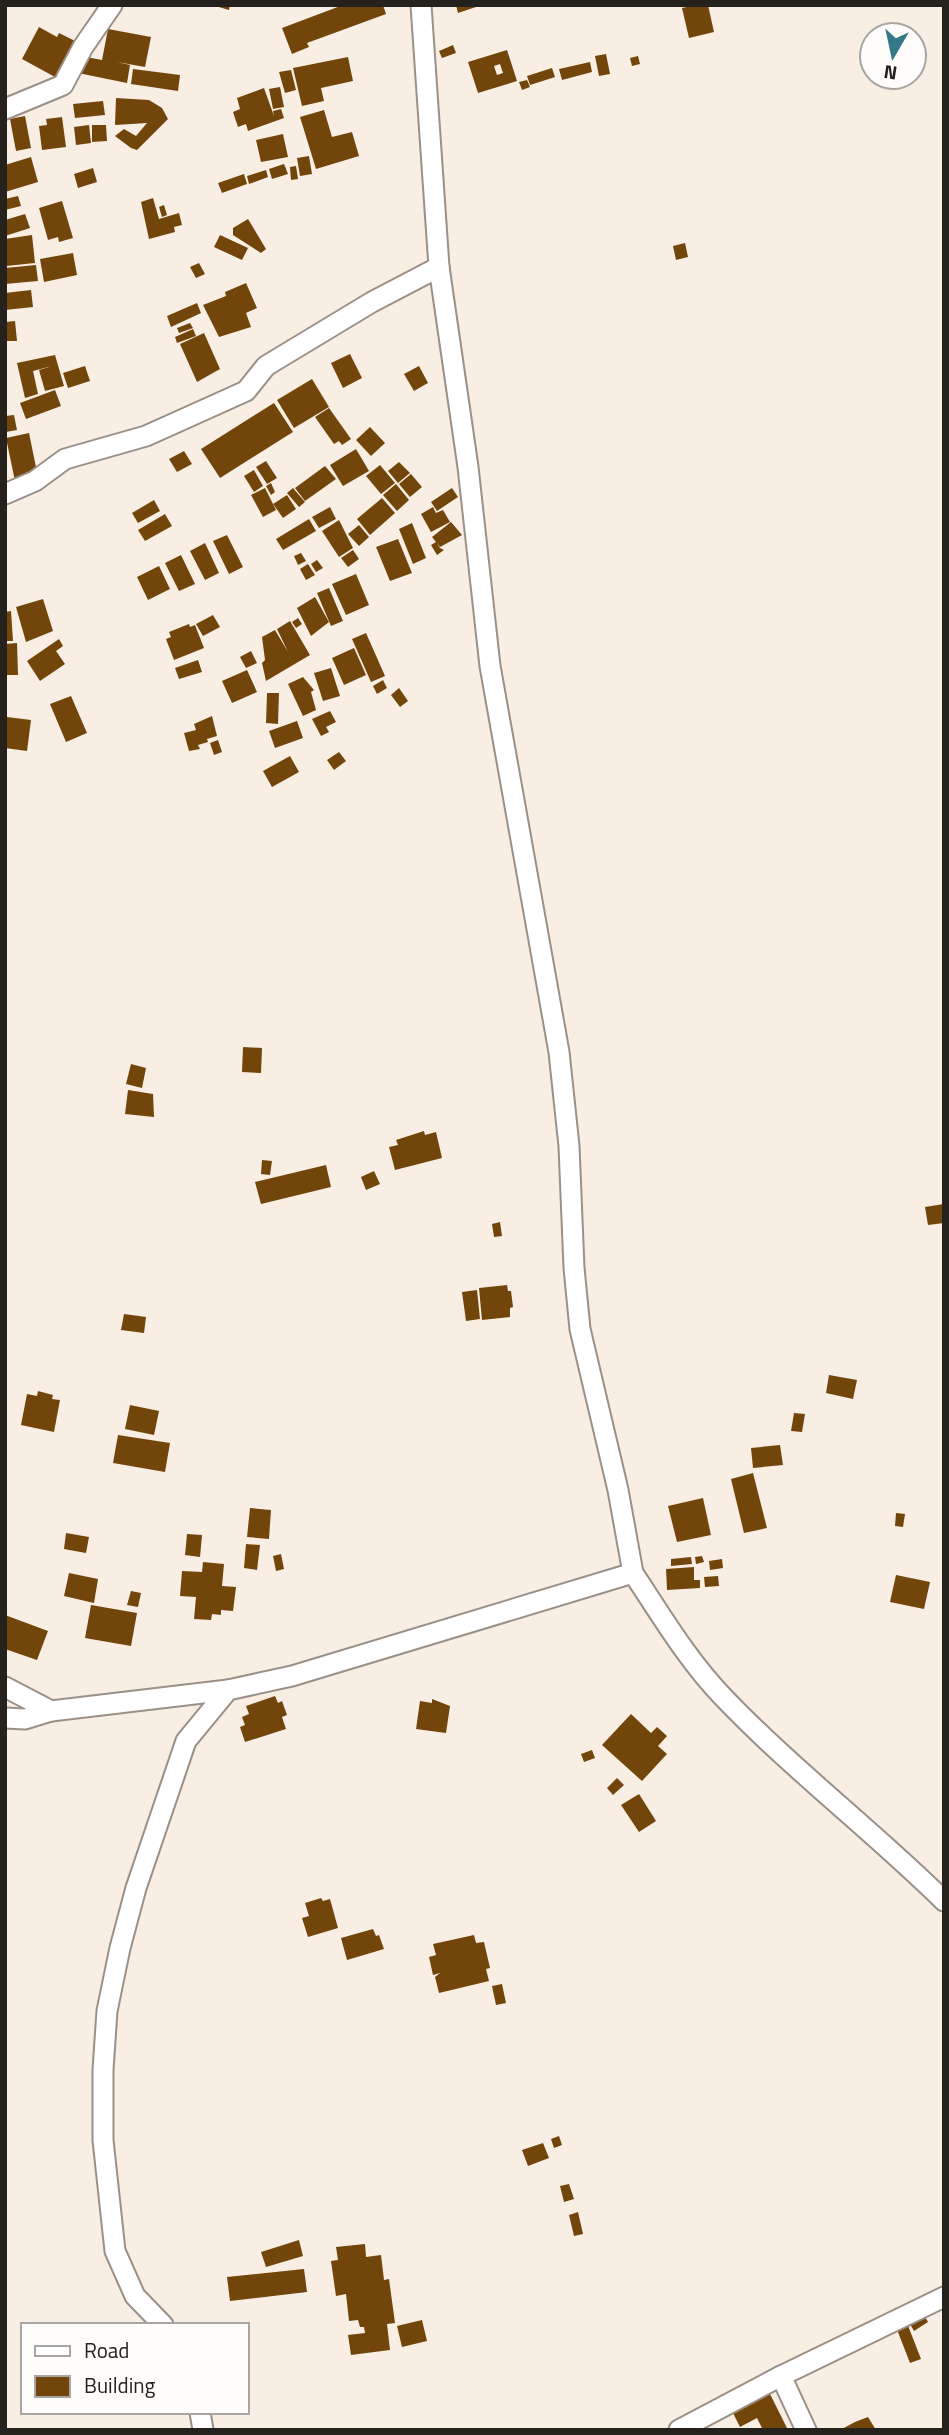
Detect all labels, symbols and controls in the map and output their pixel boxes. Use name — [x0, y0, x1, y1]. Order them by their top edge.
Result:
north arrow — [858, 21, 928, 91]
text: N — [881, 58, 899, 89]
legend — [21, 2323, 248, 2414]
text: Road — [84, 2334, 129, 2366]
text: Building — [84, 2369, 156, 2401]

